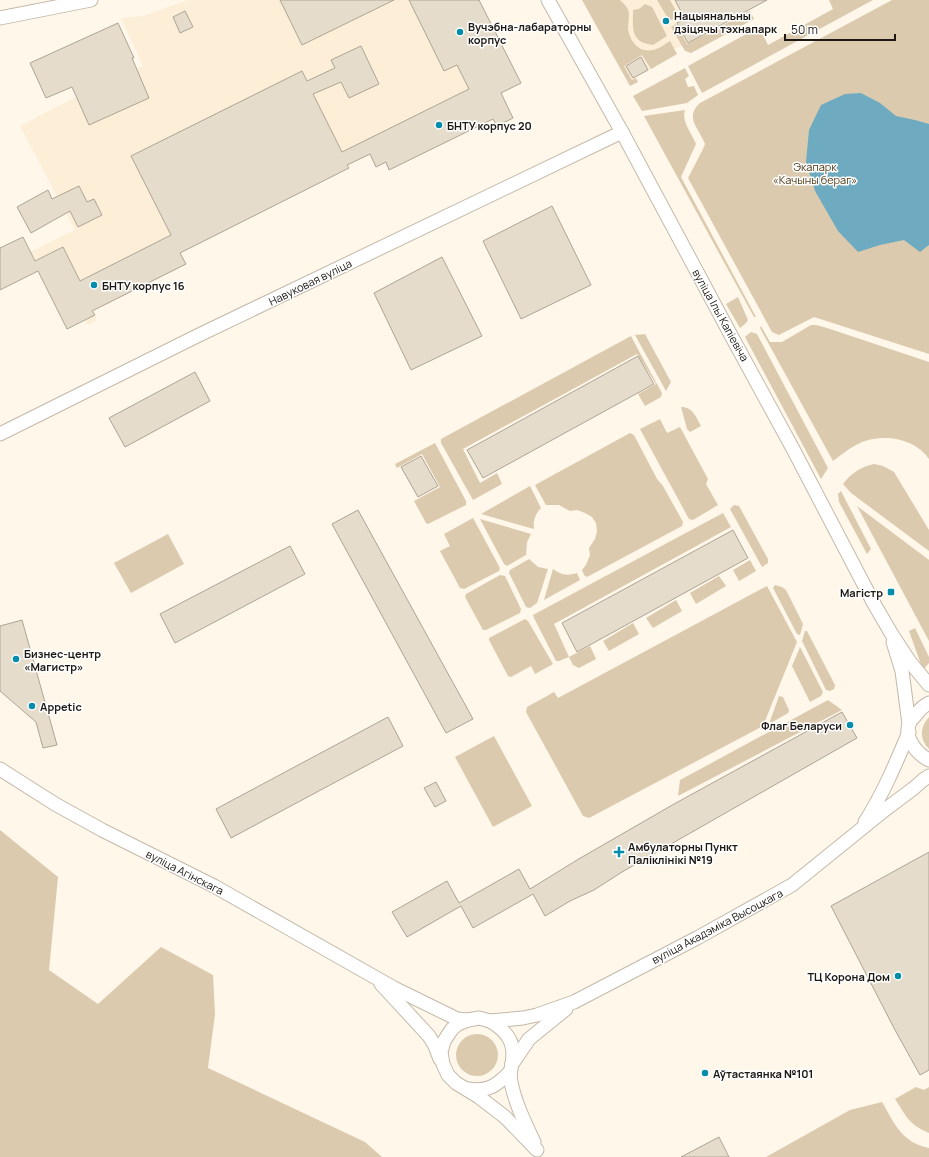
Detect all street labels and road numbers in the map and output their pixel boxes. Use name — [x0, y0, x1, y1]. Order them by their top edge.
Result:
street label: Навуковая вуліца — [266, 255, 354, 309]
street label: вуліца Ільі Капіевіча — [689, 266, 753, 364]
street label: вуліца Агінскага — [144, 846, 226, 898]
street label: вуліца Акадэміка Высоцкага — [649, 885, 785, 967]

